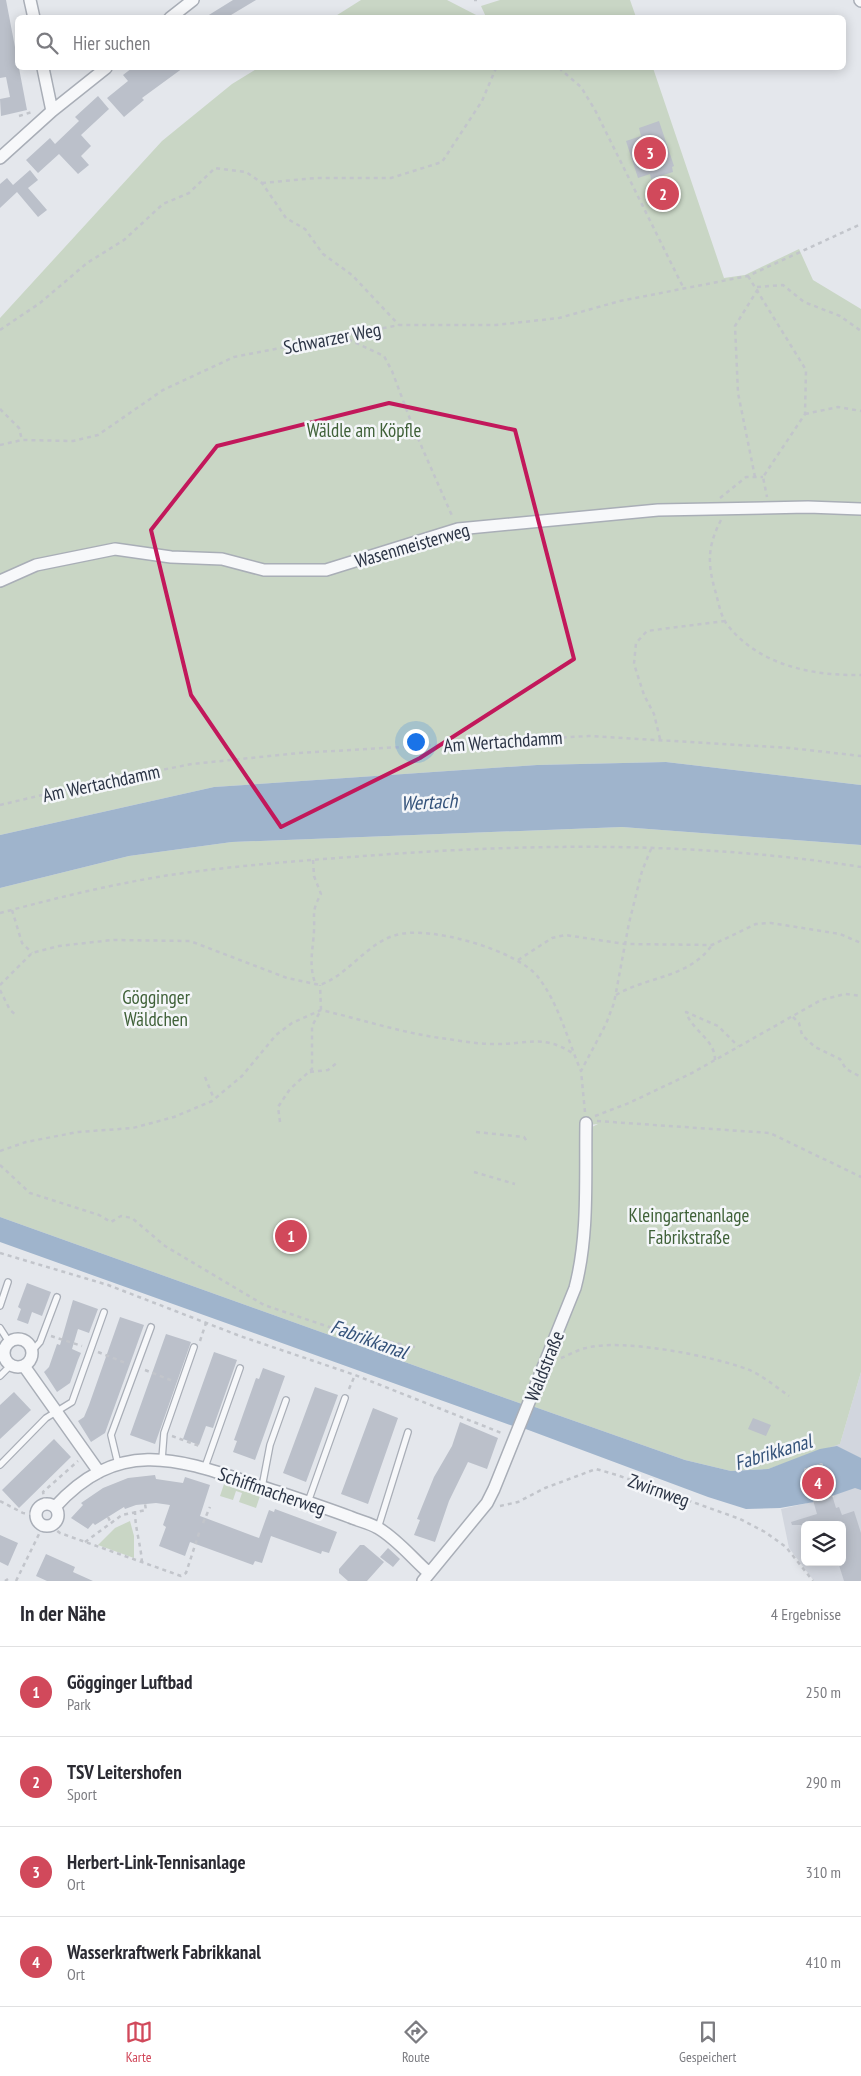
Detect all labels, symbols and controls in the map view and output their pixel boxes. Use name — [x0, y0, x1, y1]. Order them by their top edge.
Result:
search box — [15, 15, 846, 70]
icon: search — [33, 29, 61, 57]
text: Hier suchen — [73, 31, 150, 55]
pin: 3 — [634, 134, 666, 172]
pin: 2 — [647, 175, 679, 213]
street label: Schwarzer Weg — [281, 317, 383, 359]
park label: Wäldle am Köpfle — [307, 418, 422, 442]
street label: Wasenmeisterweg — [352, 517, 472, 573]
street label: Am Wertachdamm — [443, 725, 563, 757]
your location — [403, 729, 429, 755]
street label: Am Wertachdamm — [40, 759, 162, 807]
water label: Wertach — [400, 787, 459, 816]
park label: Gögginger Wäldchen — [122, 985, 191, 1031]
park label: Kleingartenanlage Fabrikstraße — [629, 1203, 750, 1249]
pin: 1 — [275, 1217, 307, 1255]
water label: Fabrikkanal — [327, 1313, 413, 1366]
street label: Waldstraße — [519, 1327, 569, 1405]
water label: Fabrikkanal — [731, 1427, 817, 1476]
street label: Schiffmacherweg — [215, 1461, 329, 1521]
pin: 4 — [802, 1464, 834, 1502]
street label: Zwirnweg — [625, 1468, 693, 1512]
map controls — [801, 1521, 846, 1566]
button: layers — [801, 1521, 846, 1566]
text: In der Nähe — [20, 1600, 106, 1627]
text: 4 Ergebnisse — [771, 1604, 841, 1624]
text: Gögginger Luftbad — [67, 1670, 192, 1694]
text: 1 — [32, 1682, 40, 1702]
text: 250 m — [806, 1682, 841, 1702]
text: Park — [67, 1694, 91, 1714]
text: TSV Leitershofen — [67, 1760, 182, 1784]
text: 2 — [32, 1772, 40, 1792]
text: 290 m — [806, 1772, 841, 1792]
text: Sport — [67, 1784, 97, 1804]
text: Herbert-Link-Tennisanlage — [67, 1850, 246, 1874]
text: 3 — [32, 1862, 40, 1882]
text: 310 m — [806, 1862, 841, 1882]
text: Ort — [67, 1874, 85, 1894]
text: Wasserkraftwerk Fabrikkanal — [67, 1940, 261, 1964]
text: 4 — [32, 1952, 40, 1972]
text: 410 m — [806, 1952, 841, 1972]
text: Ort — [67, 1964, 85, 1984]
tab: Karte — [125, 2018, 153, 2066]
tab: Route — [402, 2018, 430, 2066]
tab: Gespeichert — [679, 2018, 736, 2066]

